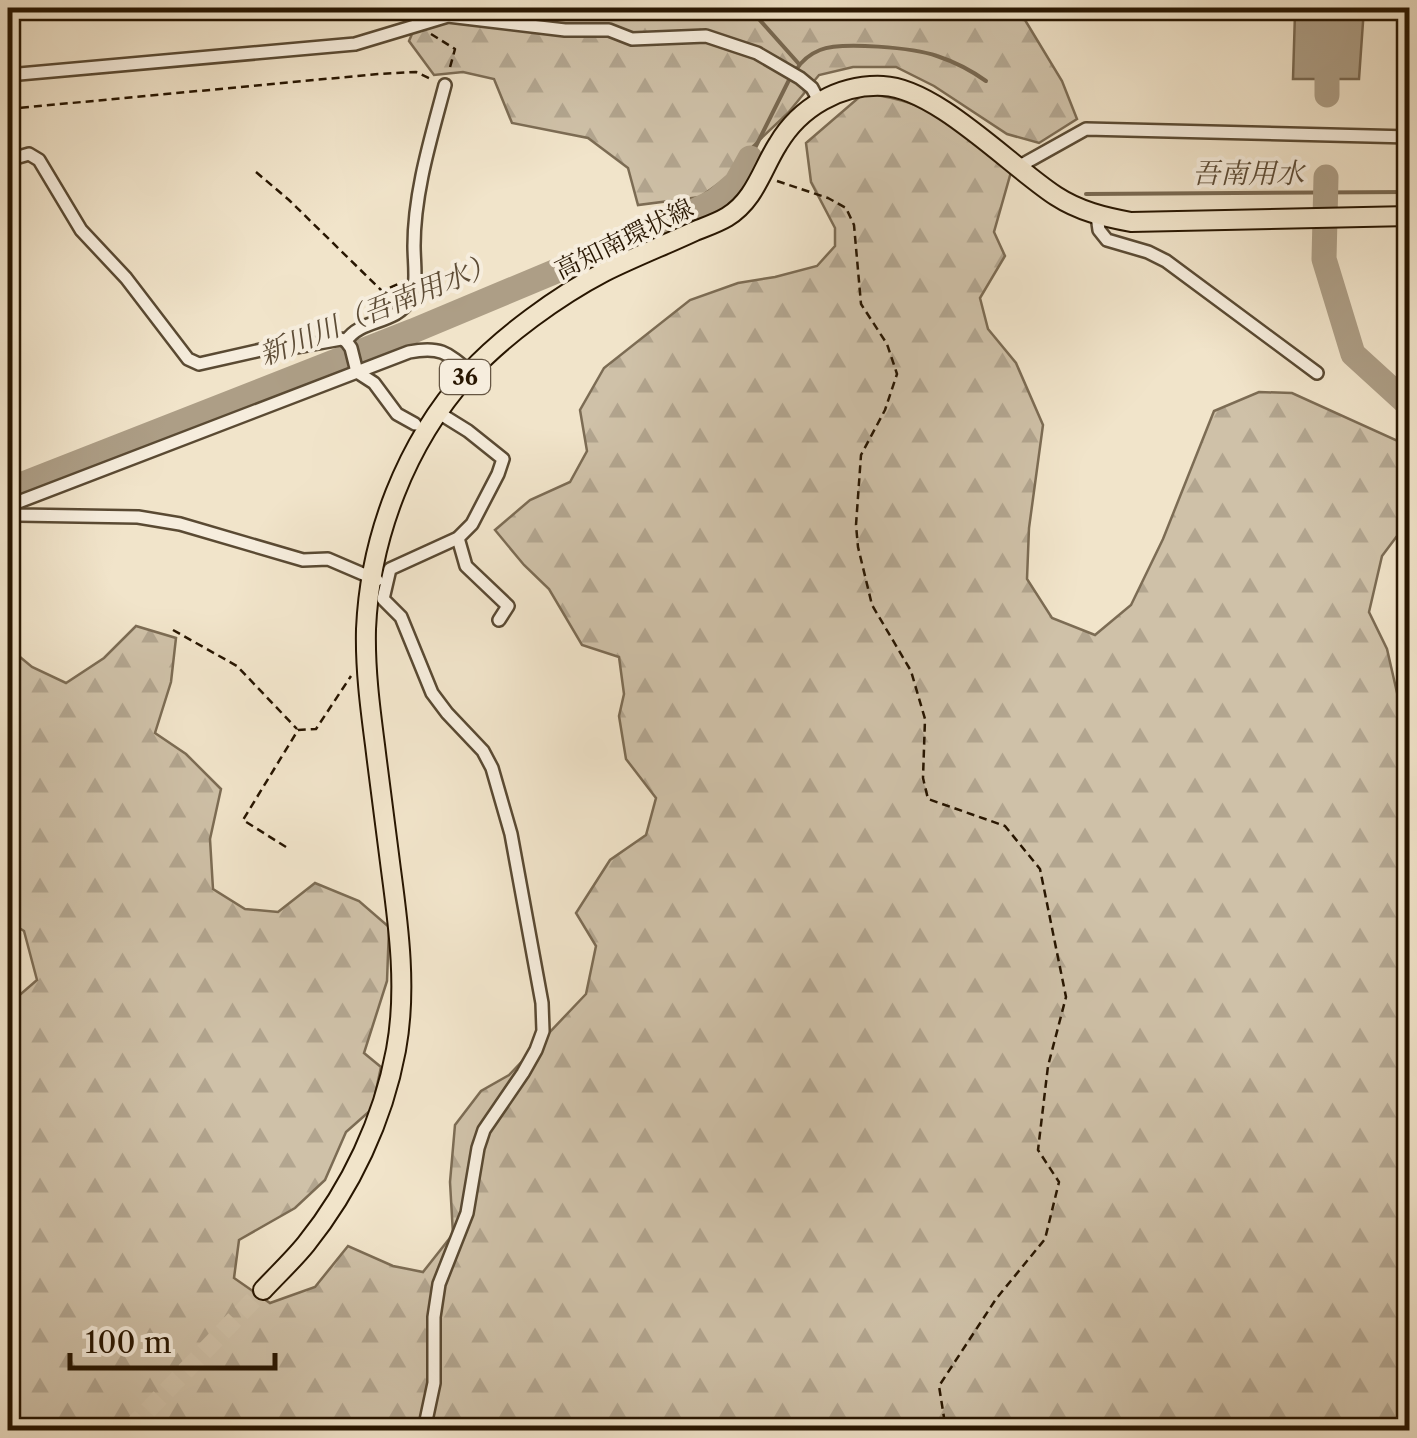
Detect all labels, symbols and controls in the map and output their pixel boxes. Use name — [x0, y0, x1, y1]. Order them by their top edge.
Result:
water label: 吾南用水 — [1192, 156, 1307, 190]
street label: 高知南環状線 — [550, 192, 698, 286]
water label: 新川川（吾南用水） — [254, 246, 500, 372]
road number: 36 — [440, 360, 490, 394]
scale bar — [70, 1308, 275, 1370]
text: 100 m — [85, 1324, 172, 1361]

